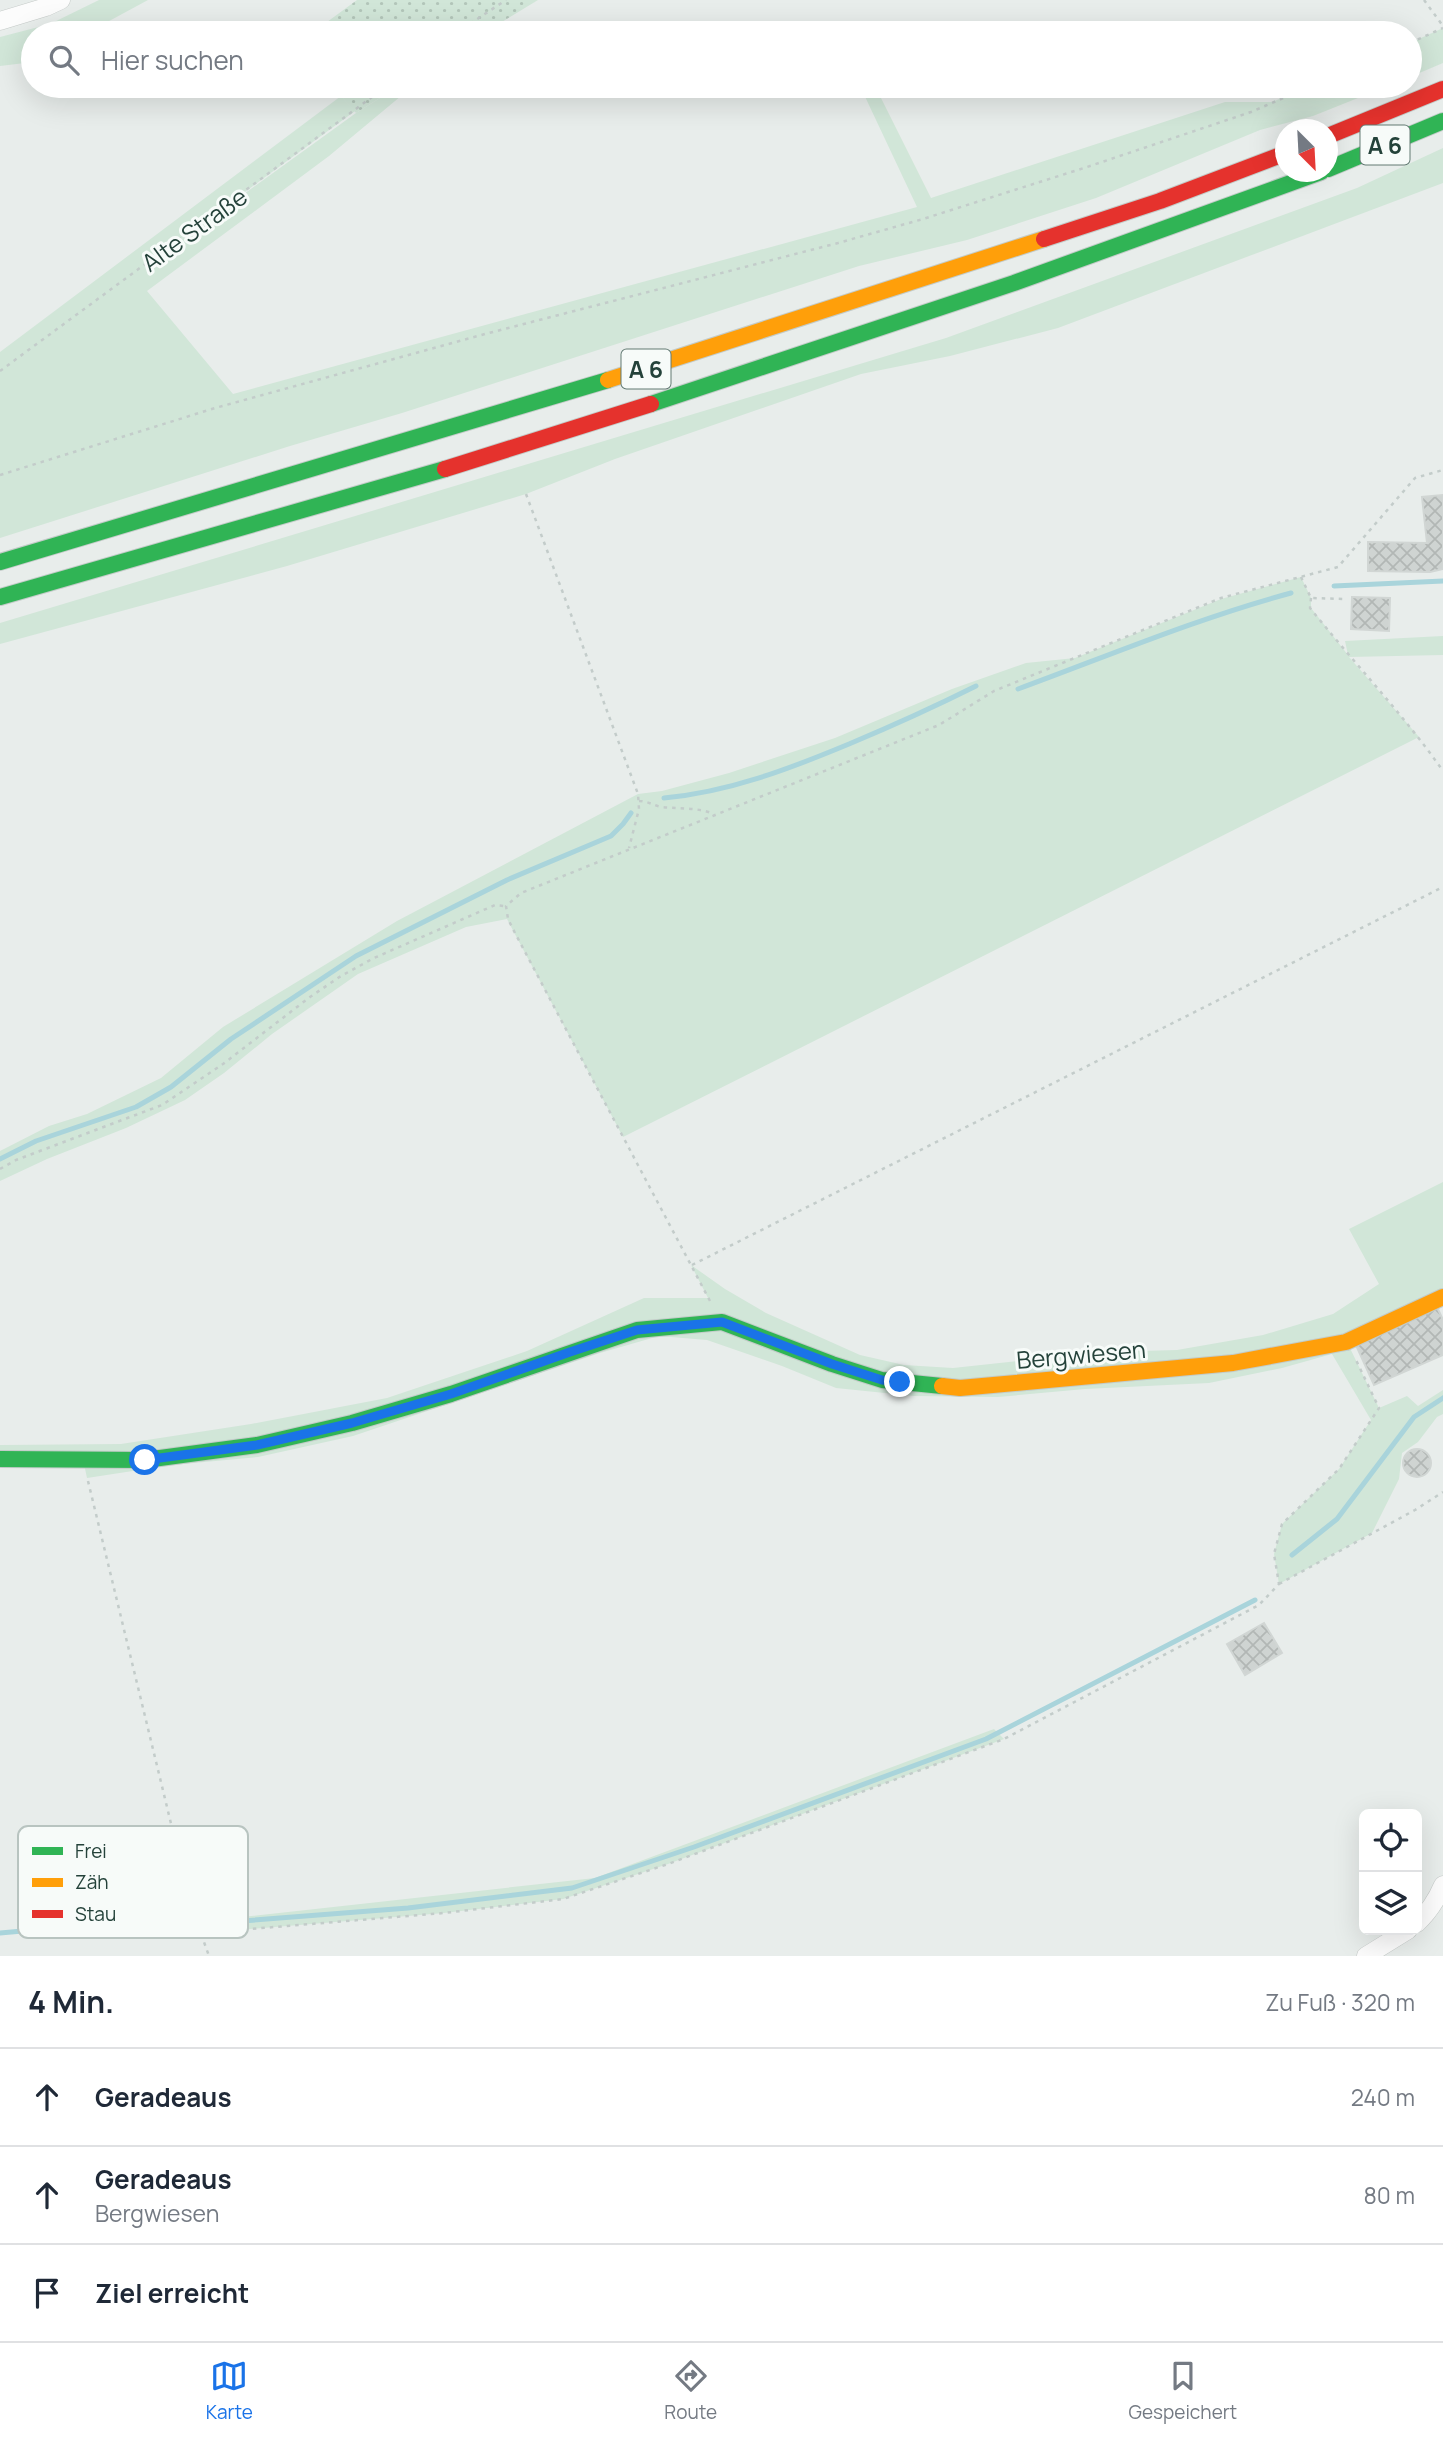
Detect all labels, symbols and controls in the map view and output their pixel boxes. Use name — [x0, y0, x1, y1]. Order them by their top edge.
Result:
search box — [21, 21, 1422, 98]
icon: search — [45, 41, 83, 79]
text: Hier suchen — [101, 42, 244, 78]
north arrow — [1275, 119, 1338, 182]
road number: A 6 — [1360, 126, 1410, 164]
street label: Alte Straße — [135, 179, 253, 279]
road number: A 6 — [622, 350, 670, 388]
street label: Bergwiesen — [1015, 1332, 1147, 1376]
route end — [884, 1366, 915, 1397]
route start — [129, 1444, 160, 1475]
map controls — [1359, 1809, 1422, 1935]
button: locate — [1359, 1809, 1422, 1872]
legend — [18, 1826, 248, 1938]
text: Frei — [75, 1838, 107, 1864]
text: Zäh — [75, 1869, 109, 1895]
button: layers — [1359, 1872, 1422, 1935]
text: Stau — [75, 1901, 116, 1927]
text: 4 Min. — [28, 1981, 114, 2022]
text: Zu Fuß · 320 m — [1265, 1986, 1415, 2018]
icon: ahead — [28, 2078, 66, 2116]
text: Geradeaus — [95, 2079, 231, 2115]
text: 240 m — [1351, 2081, 1415, 2113]
text: Geradeaus — [95, 2161, 231, 2197]
icon: ahead — [28, 2176, 66, 2214]
text: 80 m — [1364, 2179, 1415, 2211]
text: Bergwiesen — [95, 2197, 219, 2229]
icon: arrive — [28, 2274, 66, 2312]
text: Ziel erreicht — [95, 2275, 249, 2311]
tab: Karte — [206, 2357, 253, 2425]
tab: Route — [664, 2357, 717, 2425]
tab: Gespeichert — [1129, 2357, 1237, 2425]

